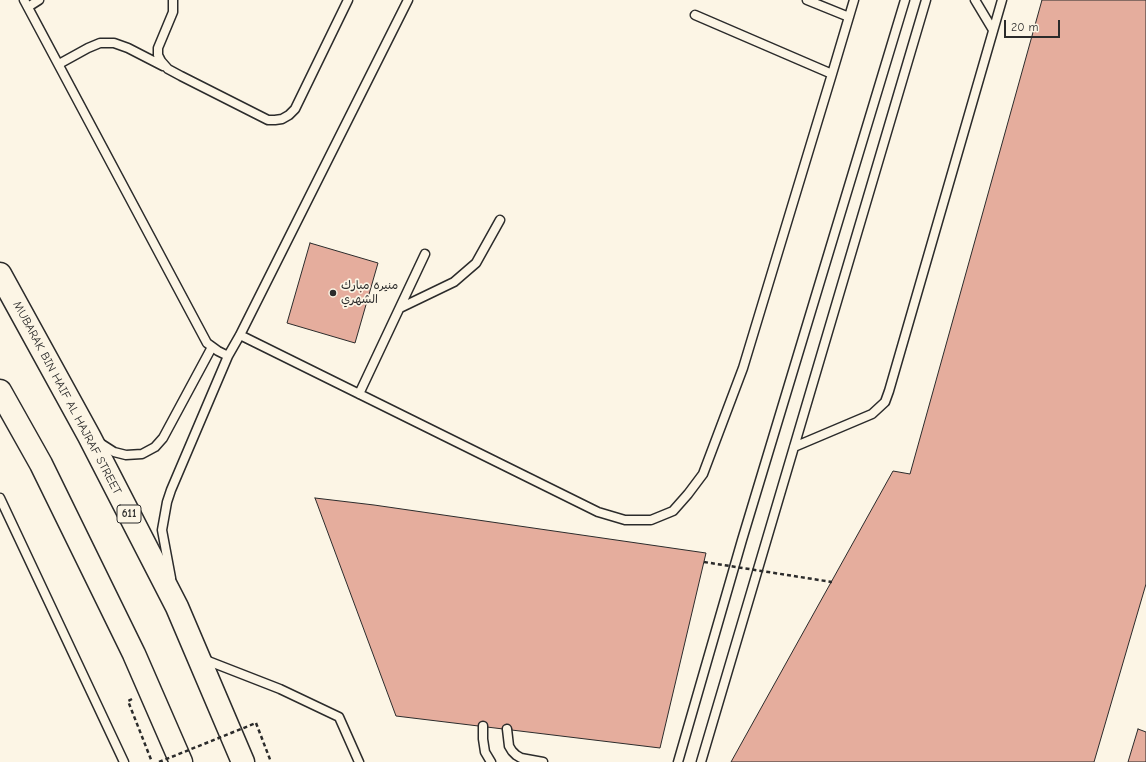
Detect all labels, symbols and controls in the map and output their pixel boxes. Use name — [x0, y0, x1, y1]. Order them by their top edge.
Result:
scale bar — [1006, 12, 1062, 38]
text: 20 m — [1011, 20, 1039, 34]
place label: منيره مبارك الشهري — [341, 279, 398, 307]
marker: منيره مبارك الشهري — [328, 288, 338, 298]
street label: MUBARAK BIN HAIF AL HAJRAF STREET — [10, 299, 124, 497]
road number: 611 — [117, 505, 141, 523]

